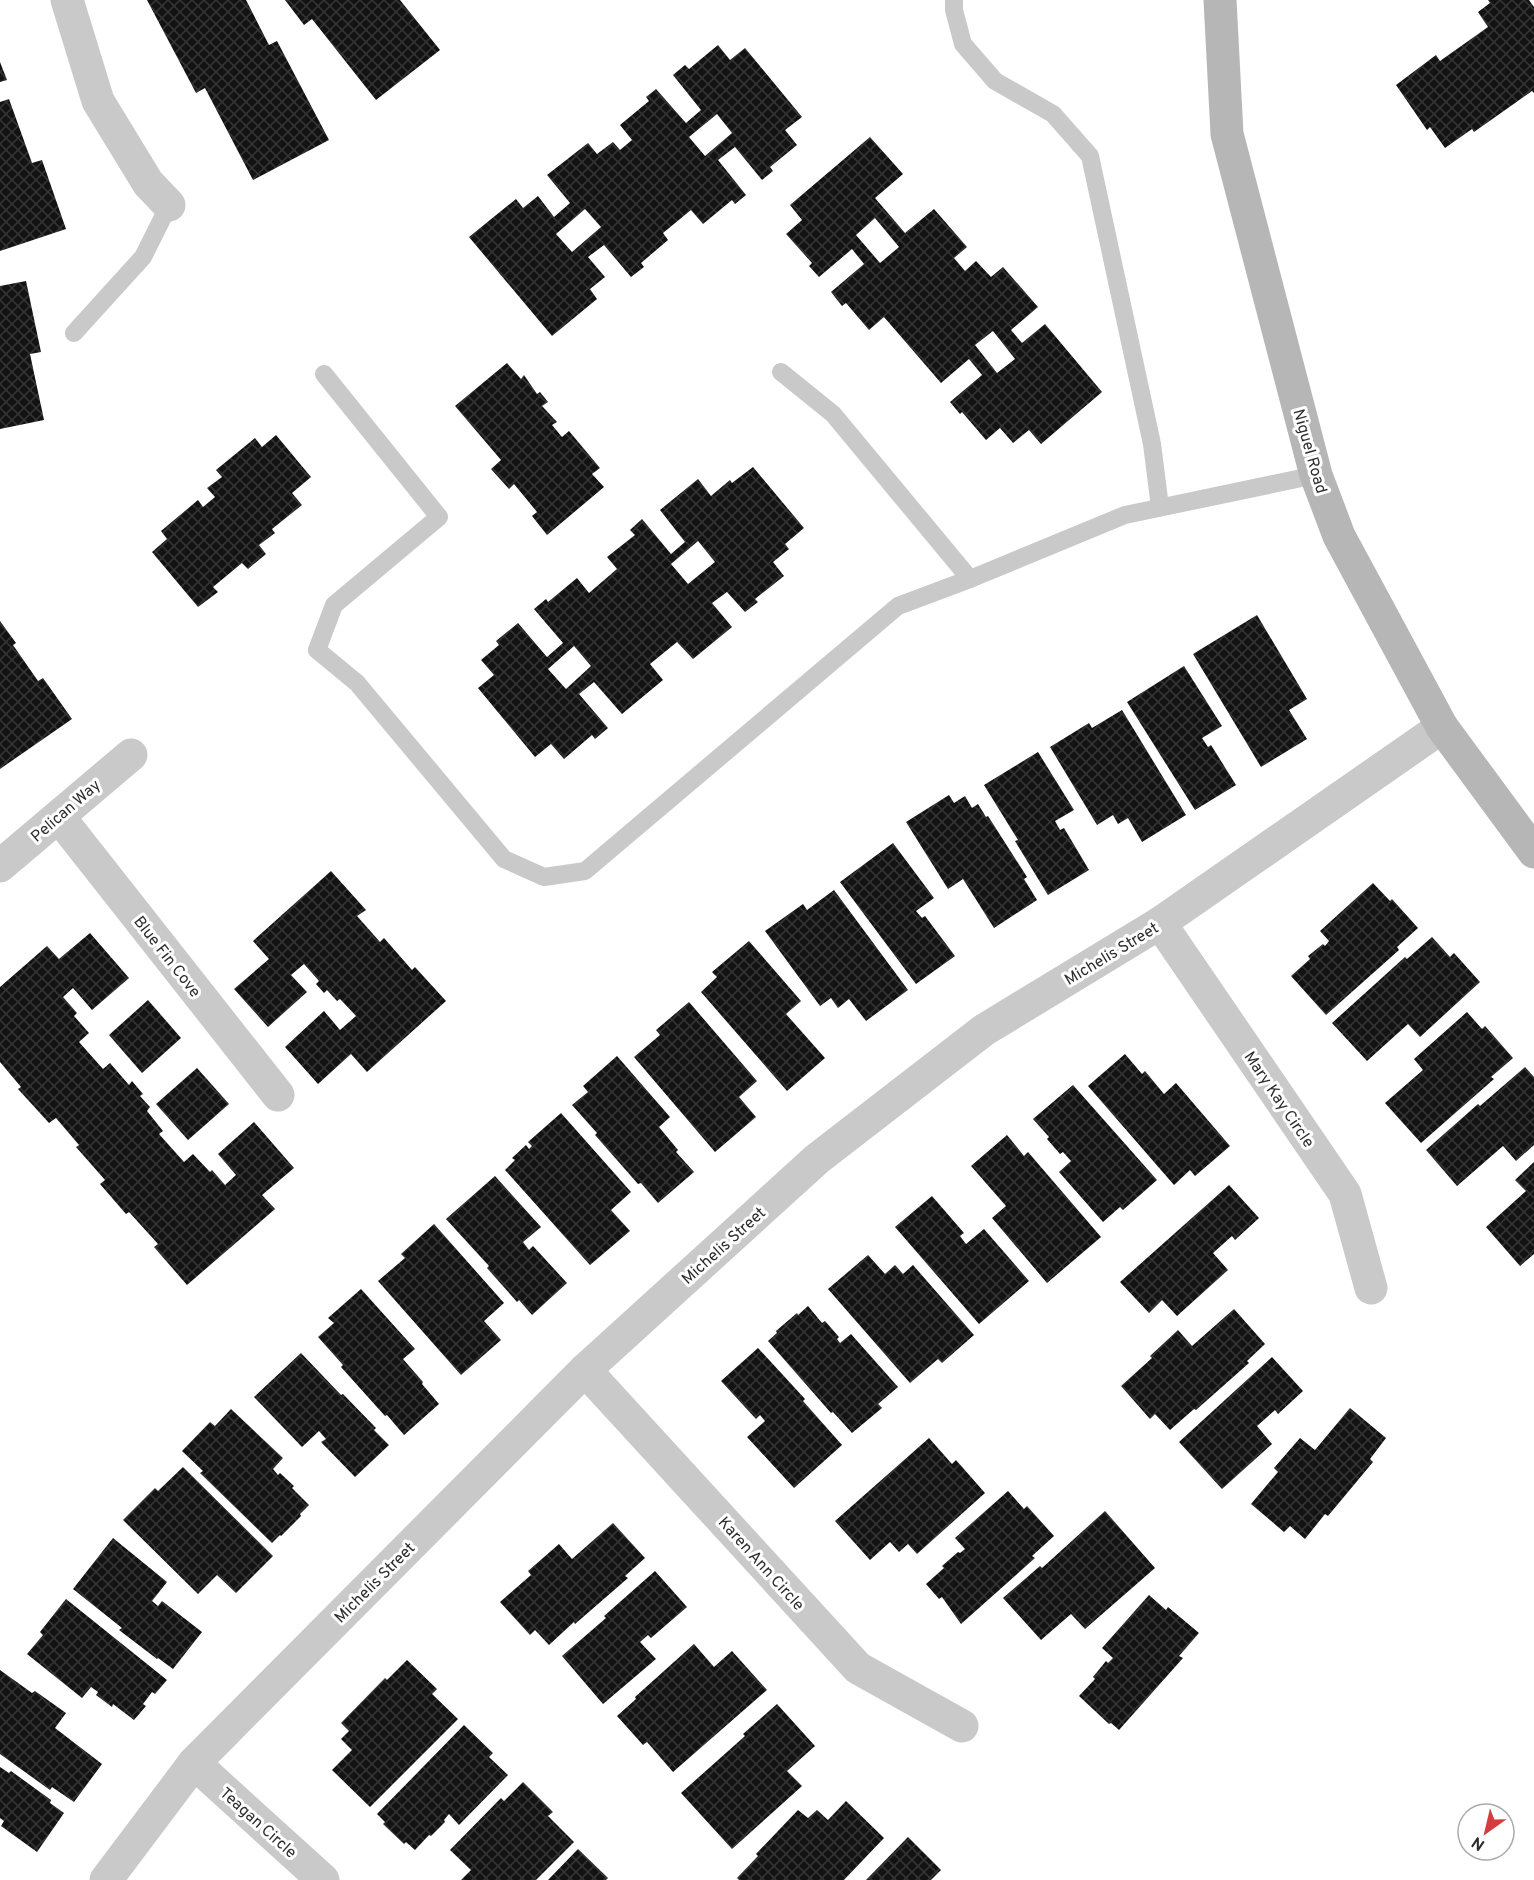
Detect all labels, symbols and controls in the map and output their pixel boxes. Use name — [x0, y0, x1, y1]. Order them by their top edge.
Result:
street label: Niguel Road — [1287, 407, 1331, 496]
street label: Pelican Way — [27, 776, 105, 847]
street label: Blue Fin Cove — [128, 913, 204, 1002]
street label: Michelis Street — [1061, 919, 1163, 991]
street label: Mary Kay Circle — [1239, 1048, 1318, 1152]
street label: Michelis Street — [678, 1203, 771, 1290]
street label: Karen Ann Circle — [713, 1513, 808, 1615]
street label: Michelis Street — [331, 1539, 420, 1628]
street label: Teagan Circle — [215, 1784, 300, 1863]
north arrow — [1456, 1802, 1516, 1862]
text: N — [1468, 1831, 1489, 1854]

